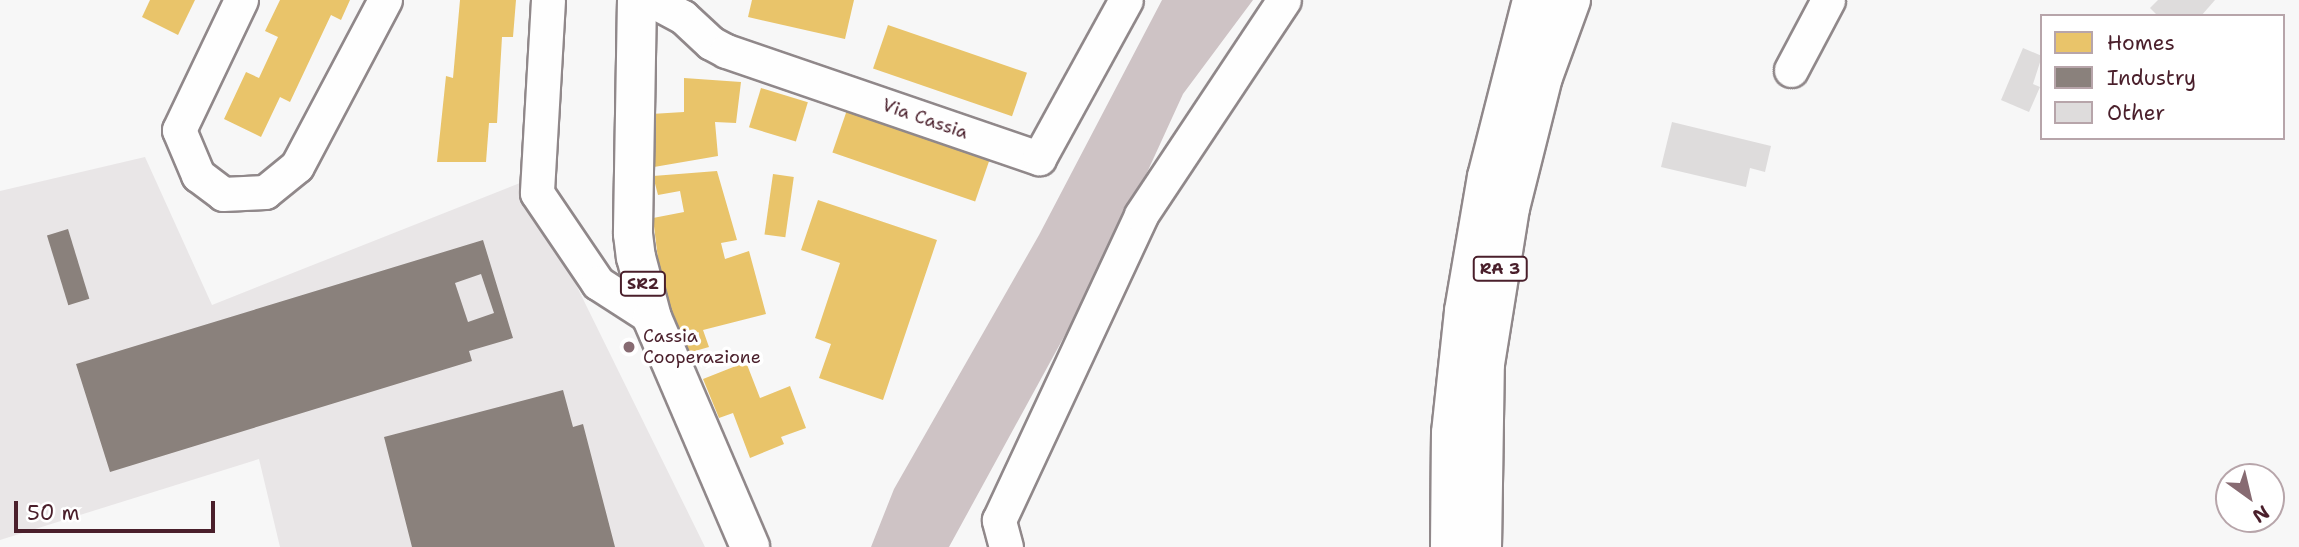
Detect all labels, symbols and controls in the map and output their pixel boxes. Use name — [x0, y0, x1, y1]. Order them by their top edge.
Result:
legend — [2040, 14, 2285, 140]
text: Homes — [2107, 29, 2175, 57]
text: Industry — [2107, 64, 2196, 92]
street label: Via Cassia — [879, 94, 971, 144]
text: Other — [2107, 99, 2165, 127]
road number: RA 3 — [1472, 256, 1528, 282]
road number: SR2 — [618, 272, 668, 296]
place label: Cassia Cooperazione — [643, 326, 761, 368]
marker: Cassia Cooperazione — [621, 339, 637, 355]
north arrow — [2215, 463, 2285, 533]
scale bar — [18, 488, 219, 532]
text: 50 m — [27, 499, 80, 527]
text: N — [2248, 500, 2274, 529]

